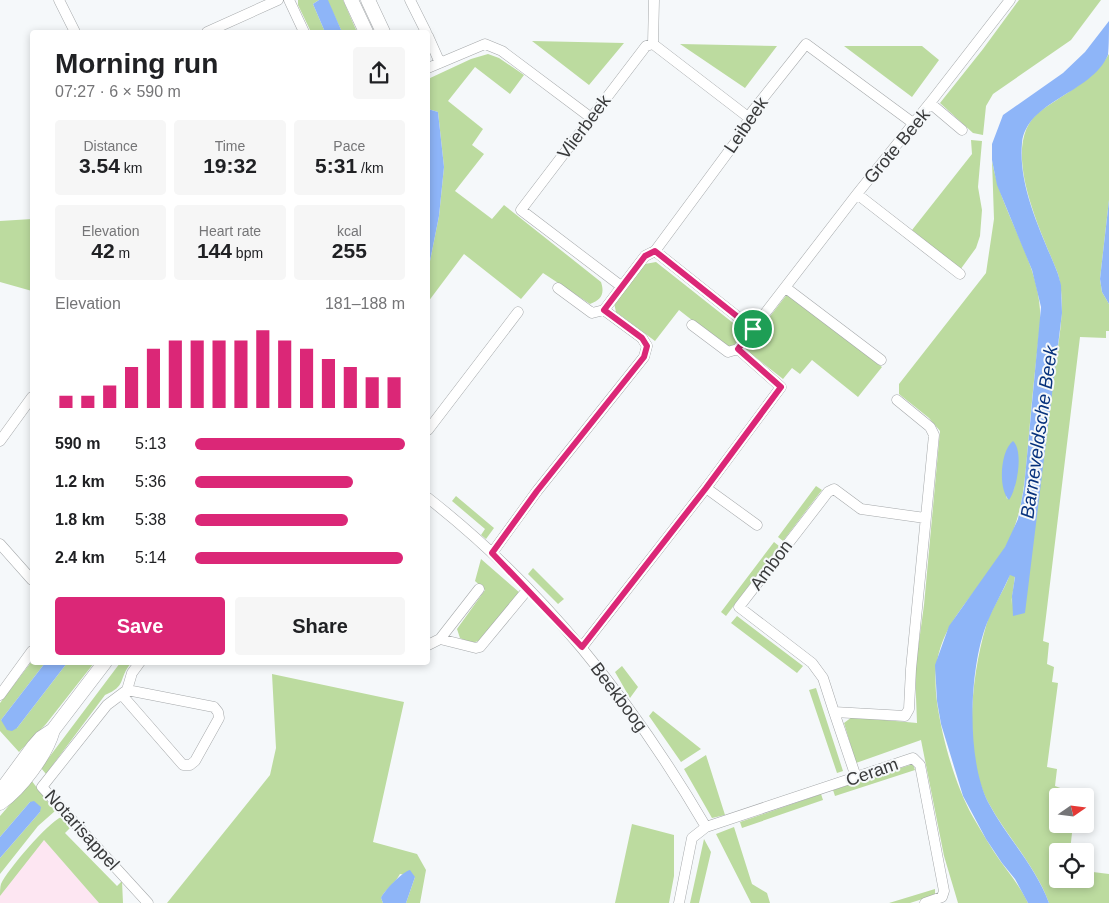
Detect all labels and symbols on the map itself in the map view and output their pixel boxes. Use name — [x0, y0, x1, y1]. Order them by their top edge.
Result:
street label: Vlierbeek — [553, 90, 615, 163]
street label: Leibeek — [720, 92, 772, 157]
street label: Grote Beek — [860, 104, 935, 187]
pin — [732, 308, 774, 350]
water label: Barneveldsche Beek — [1016, 343, 1062, 520]
street label: Ambon — [746, 536, 796, 594]
street label: Beekboog — [587, 659, 651, 735]
street label: Ceram — [843, 754, 901, 790]
street label: Notarisappel — [41, 786, 123, 874]
north arrow — [1049, 788, 1094, 832]

